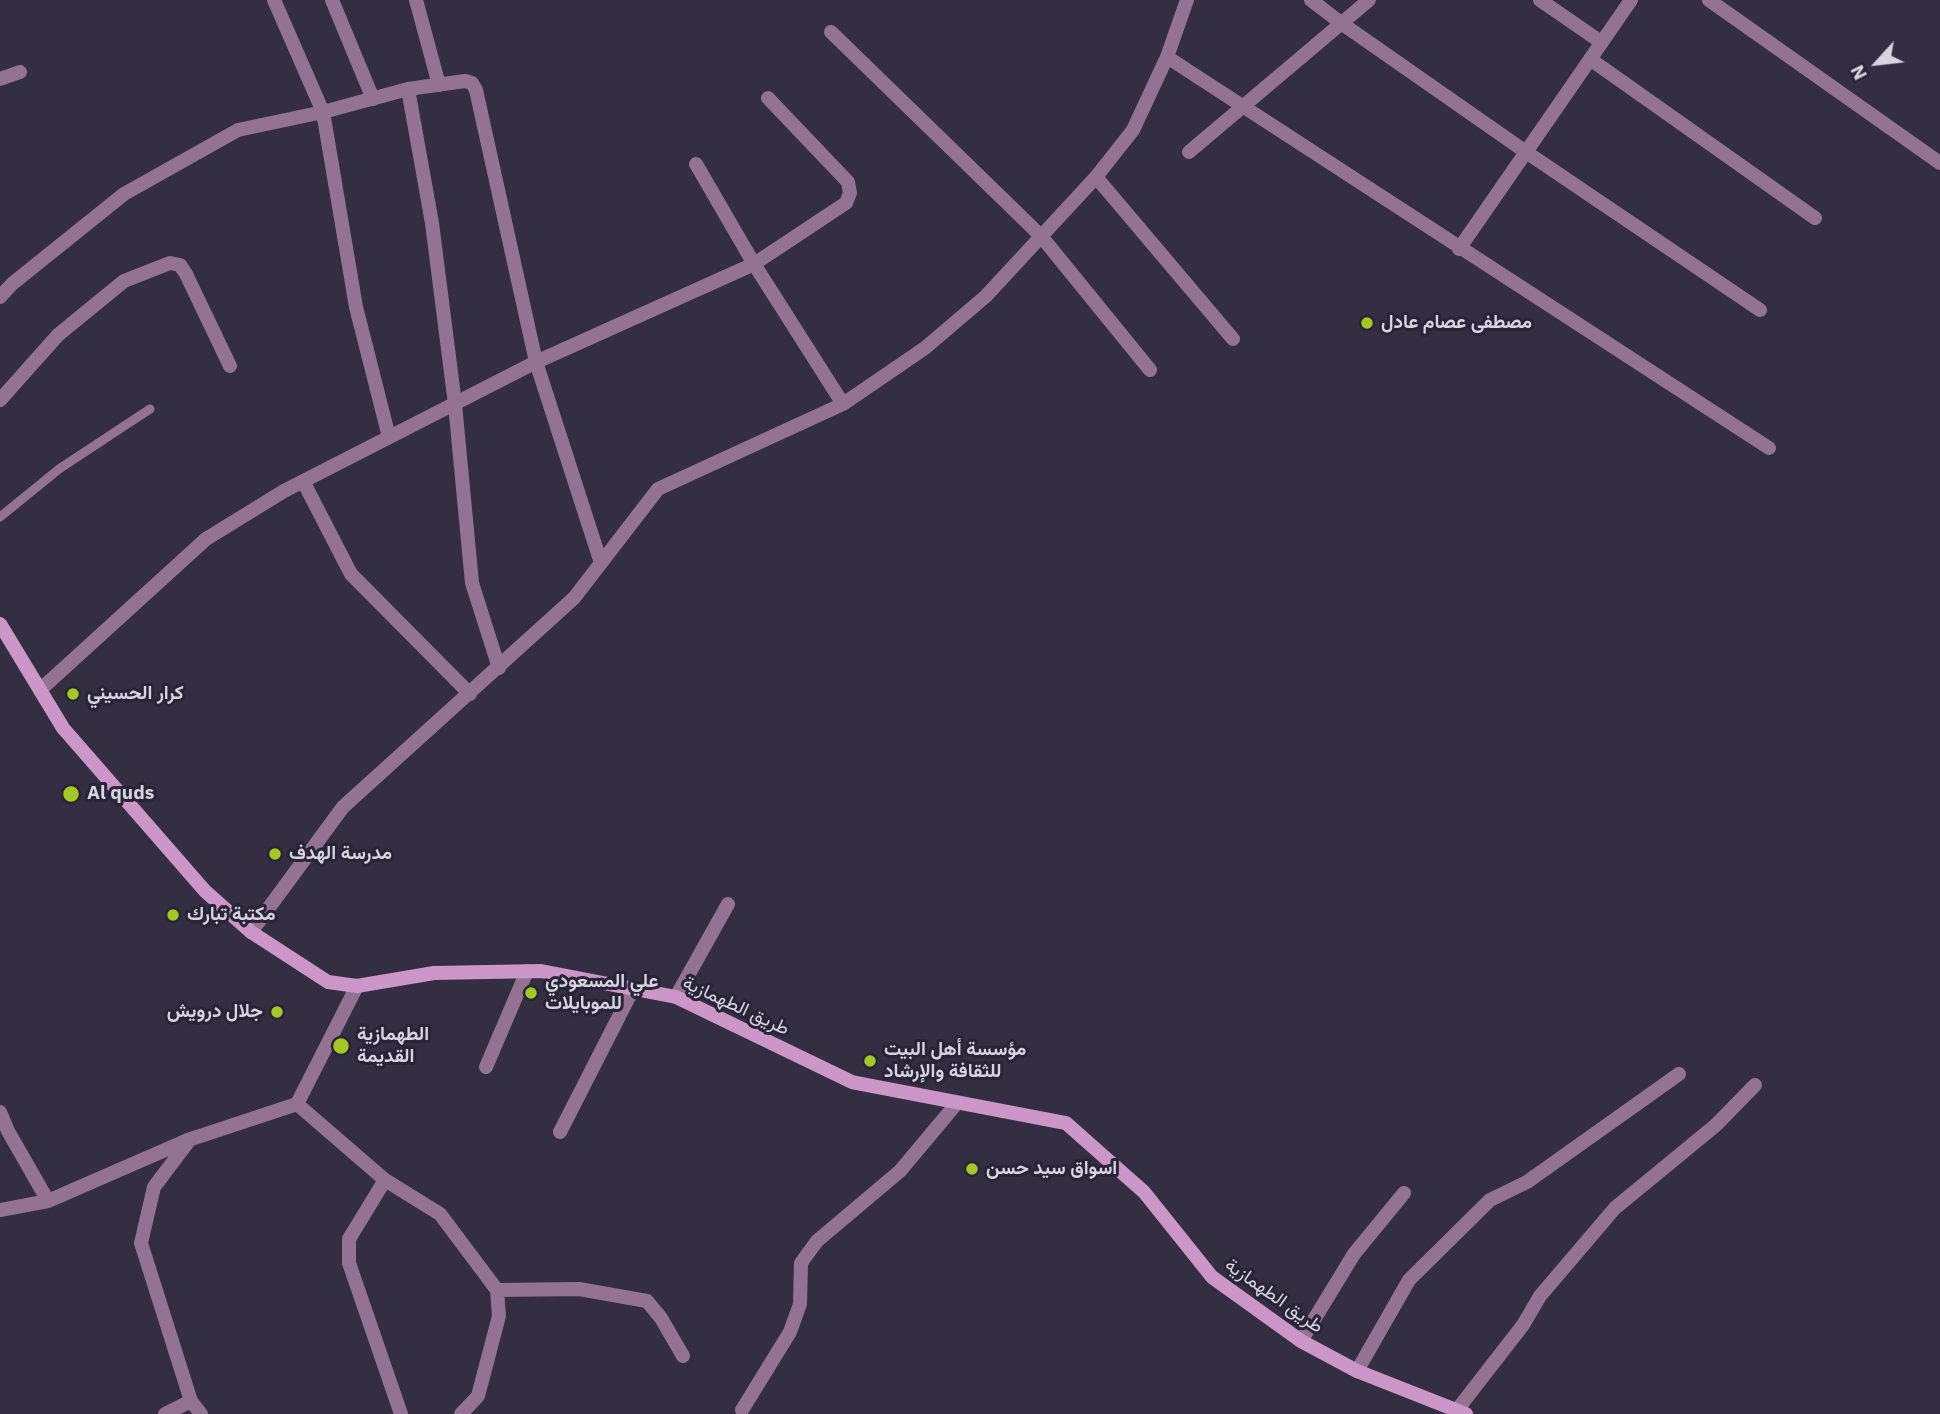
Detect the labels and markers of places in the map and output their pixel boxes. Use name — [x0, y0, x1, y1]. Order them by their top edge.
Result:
place label: مصطفى عصام عادل — [1381, 312, 1532, 334]
marker: مصطفى عصام عادل — [1359, 315, 1375, 331]
place label: كرار الحسيني — [87, 683, 184, 705]
marker: كرار الحسيني — [65, 686, 81, 702]
place label: Al quds — [87, 783, 154, 805]
marker: Al quds — [61, 784, 81, 804]
place label: مدرسة الهدف — [289, 843, 392, 865]
marker: مدرسة الهدف — [267, 846, 283, 862]
place label: مكتبة تبارك — [187, 904, 276, 926]
marker: مكتبة تبارك — [165, 907, 181, 923]
place label: علي المسعودي للموبايلات — [545, 971, 658, 1015]
marker: علي المسعودي للموبايلات — [523, 985, 539, 1001]
place label: جلال درويش — [167, 1001, 263, 1023]
marker: جلال درويش — [269, 1004, 285, 1020]
place label: الطهمازية القديمة — [357, 1024, 429, 1068]
marker: الطهمازية القديمة — [331, 1036, 351, 1056]
place label: مؤسسة أهل البيت للثقافة والإرشاد — [884, 1039, 1026, 1083]
marker: مؤسسة أهل البيت للثقافة والإرشاد — [862, 1053, 878, 1069]
place label: اسواق سيد حسن — [986, 1158, 1117, 1180]
marker: اسواق سيد حسن — [964, 1161, 980, 1177]

